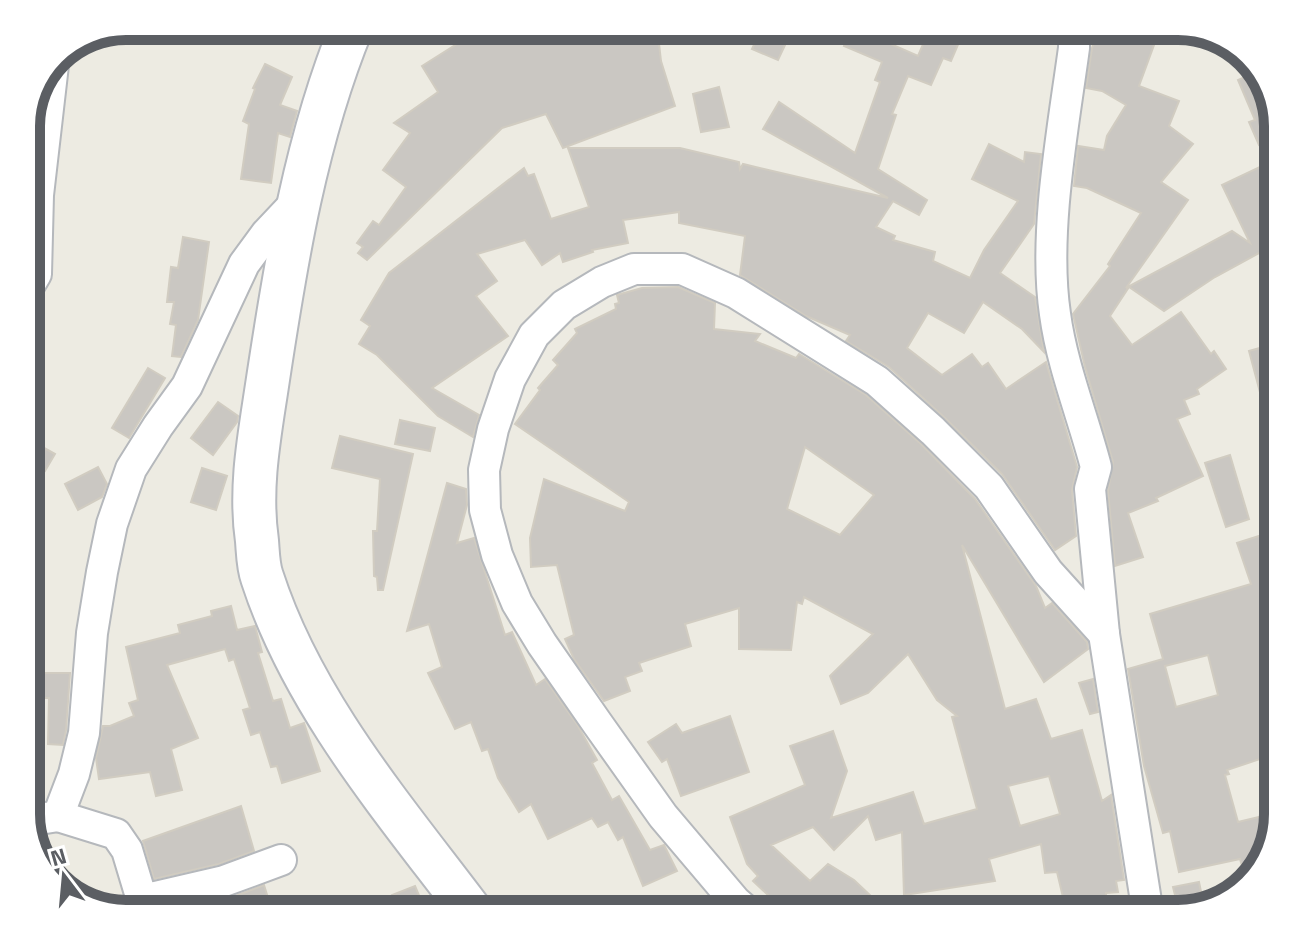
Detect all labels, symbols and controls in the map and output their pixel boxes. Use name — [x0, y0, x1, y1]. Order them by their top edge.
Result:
north arrow — [24, 836, 104, 916]
text: N — [46, 838, 71, 875]

